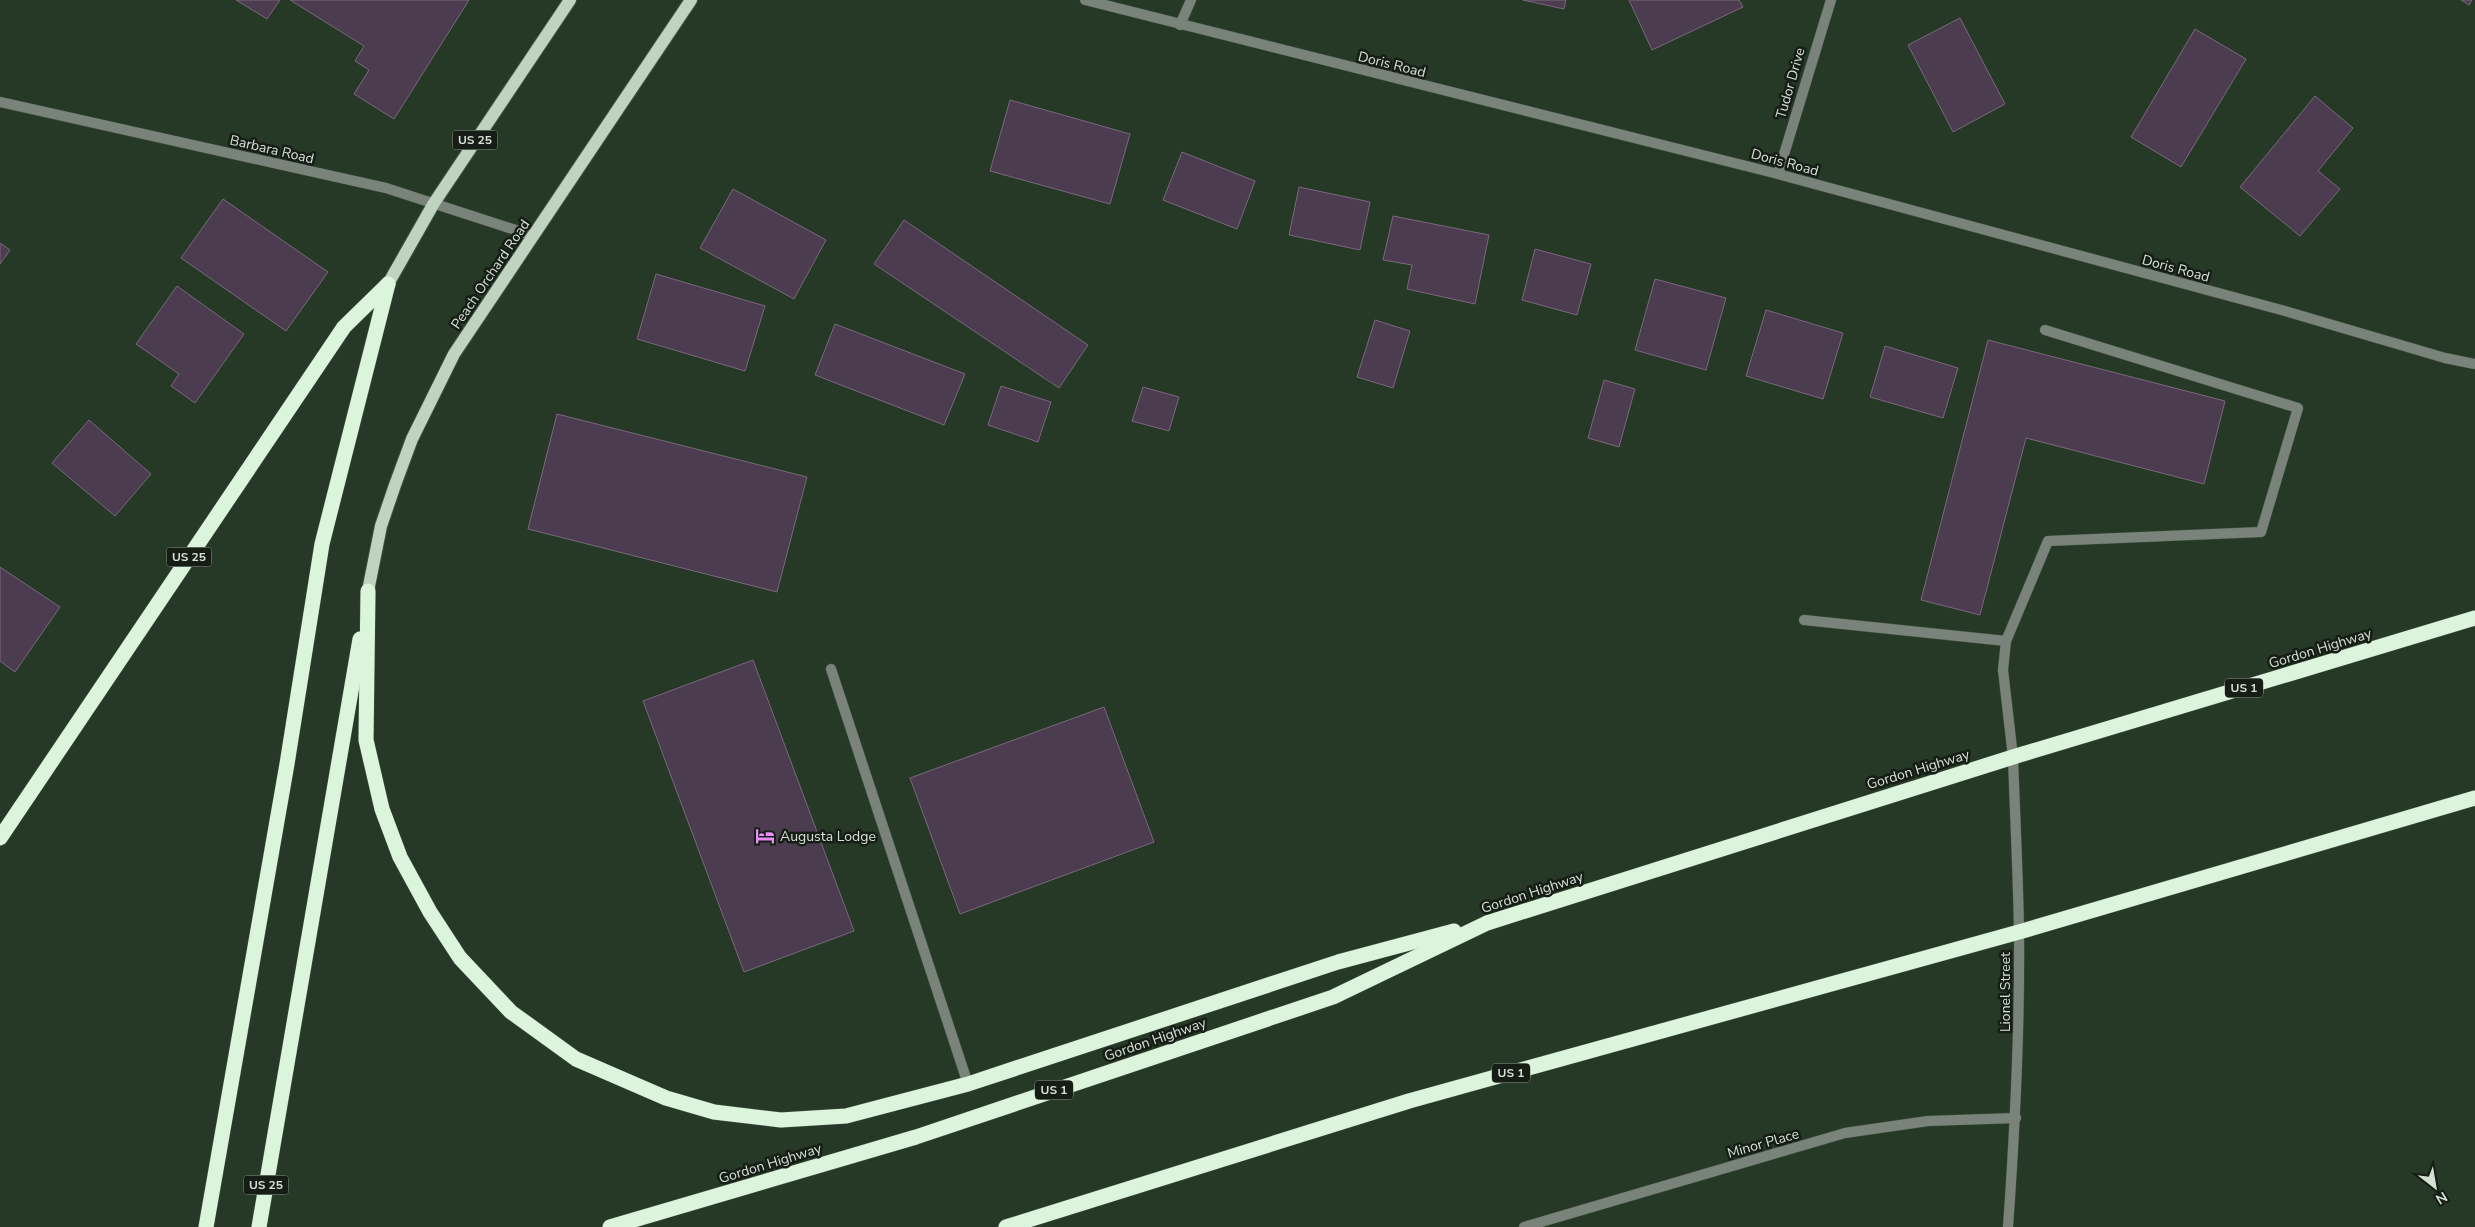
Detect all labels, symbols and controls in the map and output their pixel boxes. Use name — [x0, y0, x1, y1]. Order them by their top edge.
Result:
street label: Tudor Drive — [1771, 45, 1810, 121]
street label: Doris Road — [1356, 47, 1428, 82]
road number: US 25 — [452, 130, 498, 150]
street label: Barbara Road — [228, 131, 316, 168]
street label: Doris Road — [1749, 144, 1821, 181]
street label: Peach Orchard Road — [447, 216, 534, 333]
street label: Doris Road — [2140, 250, 2212, 287]
road number: US 25 — [166, 548, 212, 566]
street label: Gordon Highway — [2266, 624, 2375, 673]
road number: US 1 — [2225, 678, 2263, 698]
street label: Gordon Highway — [1864, 745, 1973, 794]
hotel icon: Augusta Lodge — [754, 825, 776, 847]
place label: Augusta Lodge — [780, 827, 876, 846]
street label: Gordon Highway — [1479, 867, 1587, 918]
street label: Lionel Street — [1996, 952, 2015, 1032]
street label: Gordon Highway — [1102, 1013, 1209, 1066]
road number: US 1 — [1492, 1064, 1530, 1082]
road number: US 1 — [1035, 1080, 1073, 1100]
street label: Minor Place — [1725, 1124, 1801, 1163]
street label: Gordon Highway — [716, 1139, 825, 1188]
north arrow — [2410, 1162, 2460, 1212]
road number: US 25 — [244, 1176, 288, 1194]
text: N — [2432, 1187, 2451, 1209]

